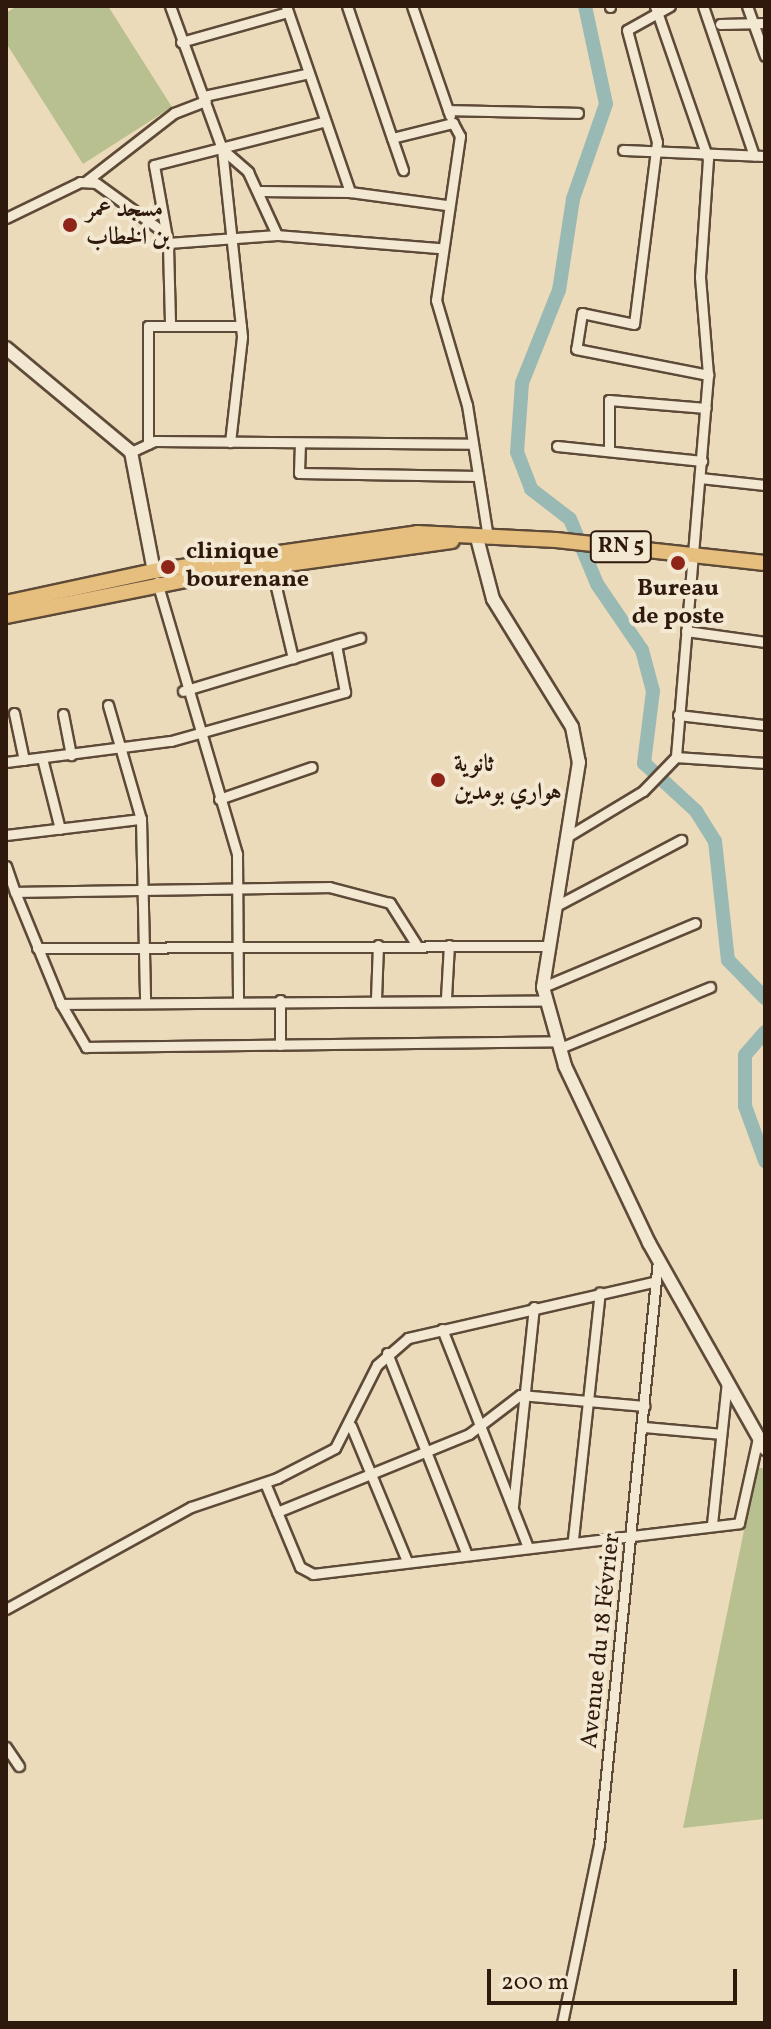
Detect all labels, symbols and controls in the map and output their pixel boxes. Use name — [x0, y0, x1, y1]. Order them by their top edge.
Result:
place label: مسجد عمر بن الخطاب — [86, 197, 170, 253]
marker: مسجد عمر بن الخطاب — [61, 216, 79, 234]
road number: RN 5 — [589, 529, 653, 565]
place label: clinique bourenane — [186, 539, 309, 595]
marker: Bureau de poste — [669, 554, 687, 572]
marker: clinique bourenane — [157, 556, 179, 578]
place label: Bureau de poste — [632, 576, 724, 632]
place label: ثانوية هواري بومدين — [454, 752, 562, 808]
marker: ثانوية هواري بومدين — [429, 771, 447, 789]
street label: Avenue du 18 Février — [576, 1532, 628, 1750]
scale bar — [491, 1953, 741, 2003]
text: 200 m — [501, 1966, 569, 2000]

